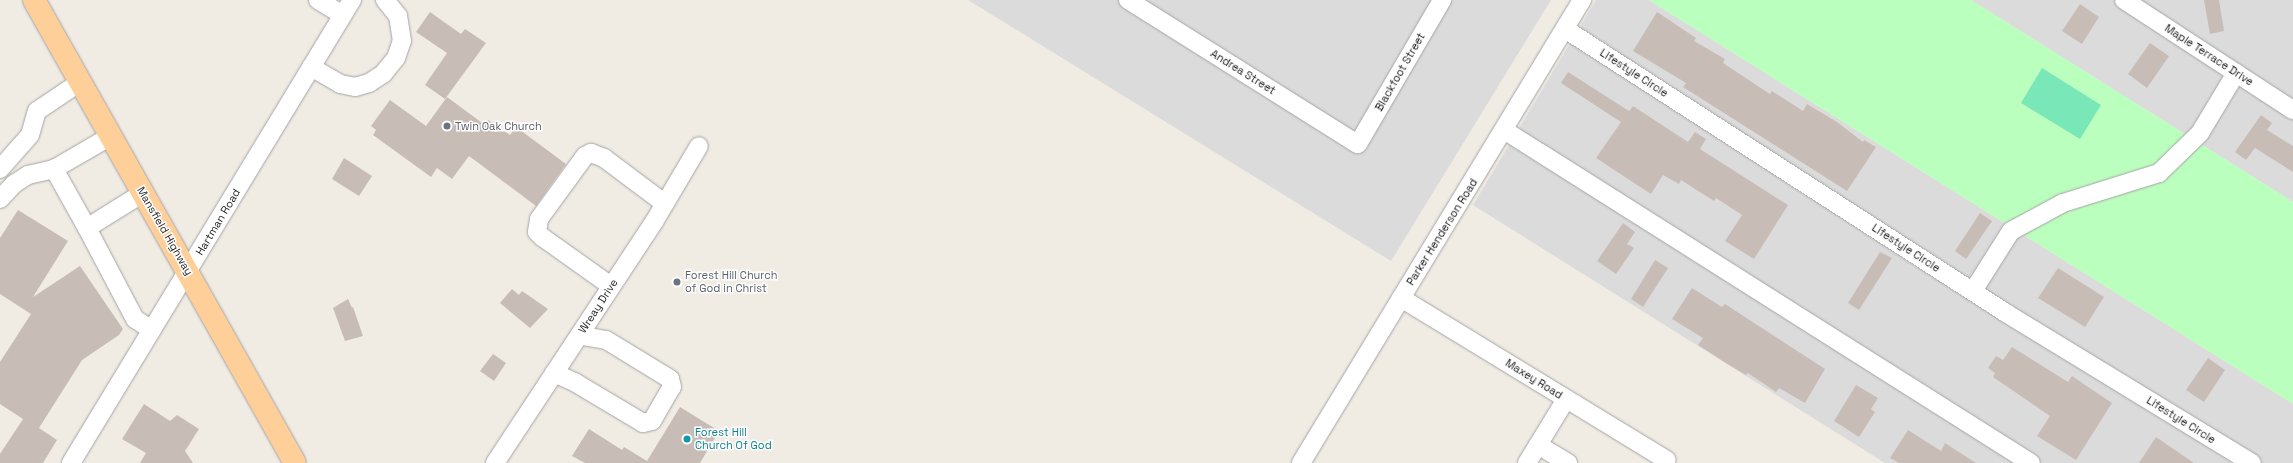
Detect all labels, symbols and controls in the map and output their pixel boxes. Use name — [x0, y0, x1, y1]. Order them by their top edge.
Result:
street label: Maple Terrace Drive — [2162, 21, 2256, 89]
street label: Blackfoot Street — [1372, 31, 1428, 113]
street label: Lifestyle Circle — [1597, 46, 1671, 100]
street label: Andrea Street — [1208, 47, 1278, 97]
place label: Twin Oak Church — [455, 119, 542, 133]
marker: Twin Oak Church — [442, 121, 452, 131]
street label: Parker Henderson Road — [1404, 176, 1480, 288]
street label: Mansfield Highway — [134, 184, 196, 278]
street label: Hartman Road — [193, 186, 243, 258]
street label: Lifestyle Circle — [1869, 221, 1943, 275]
place label: Forest Hill Church of God in Christ — [685, 269, 778, 295]
street label: Wreay Drive — [576, 276, 620, 336]
marker: Forest Hill Church of God in Christ — [672, 277, 682, 287]
street label: Maxey Road — [1503, 356, 1565, 402]
street label: Lifestyle Circle — [2144, 394, 2218, 446]
place label: Forest Hill Church Of God — [695, 426, 772, 452]
marker: Forest Hill Church Of God — [682, 434, 692, 444]

